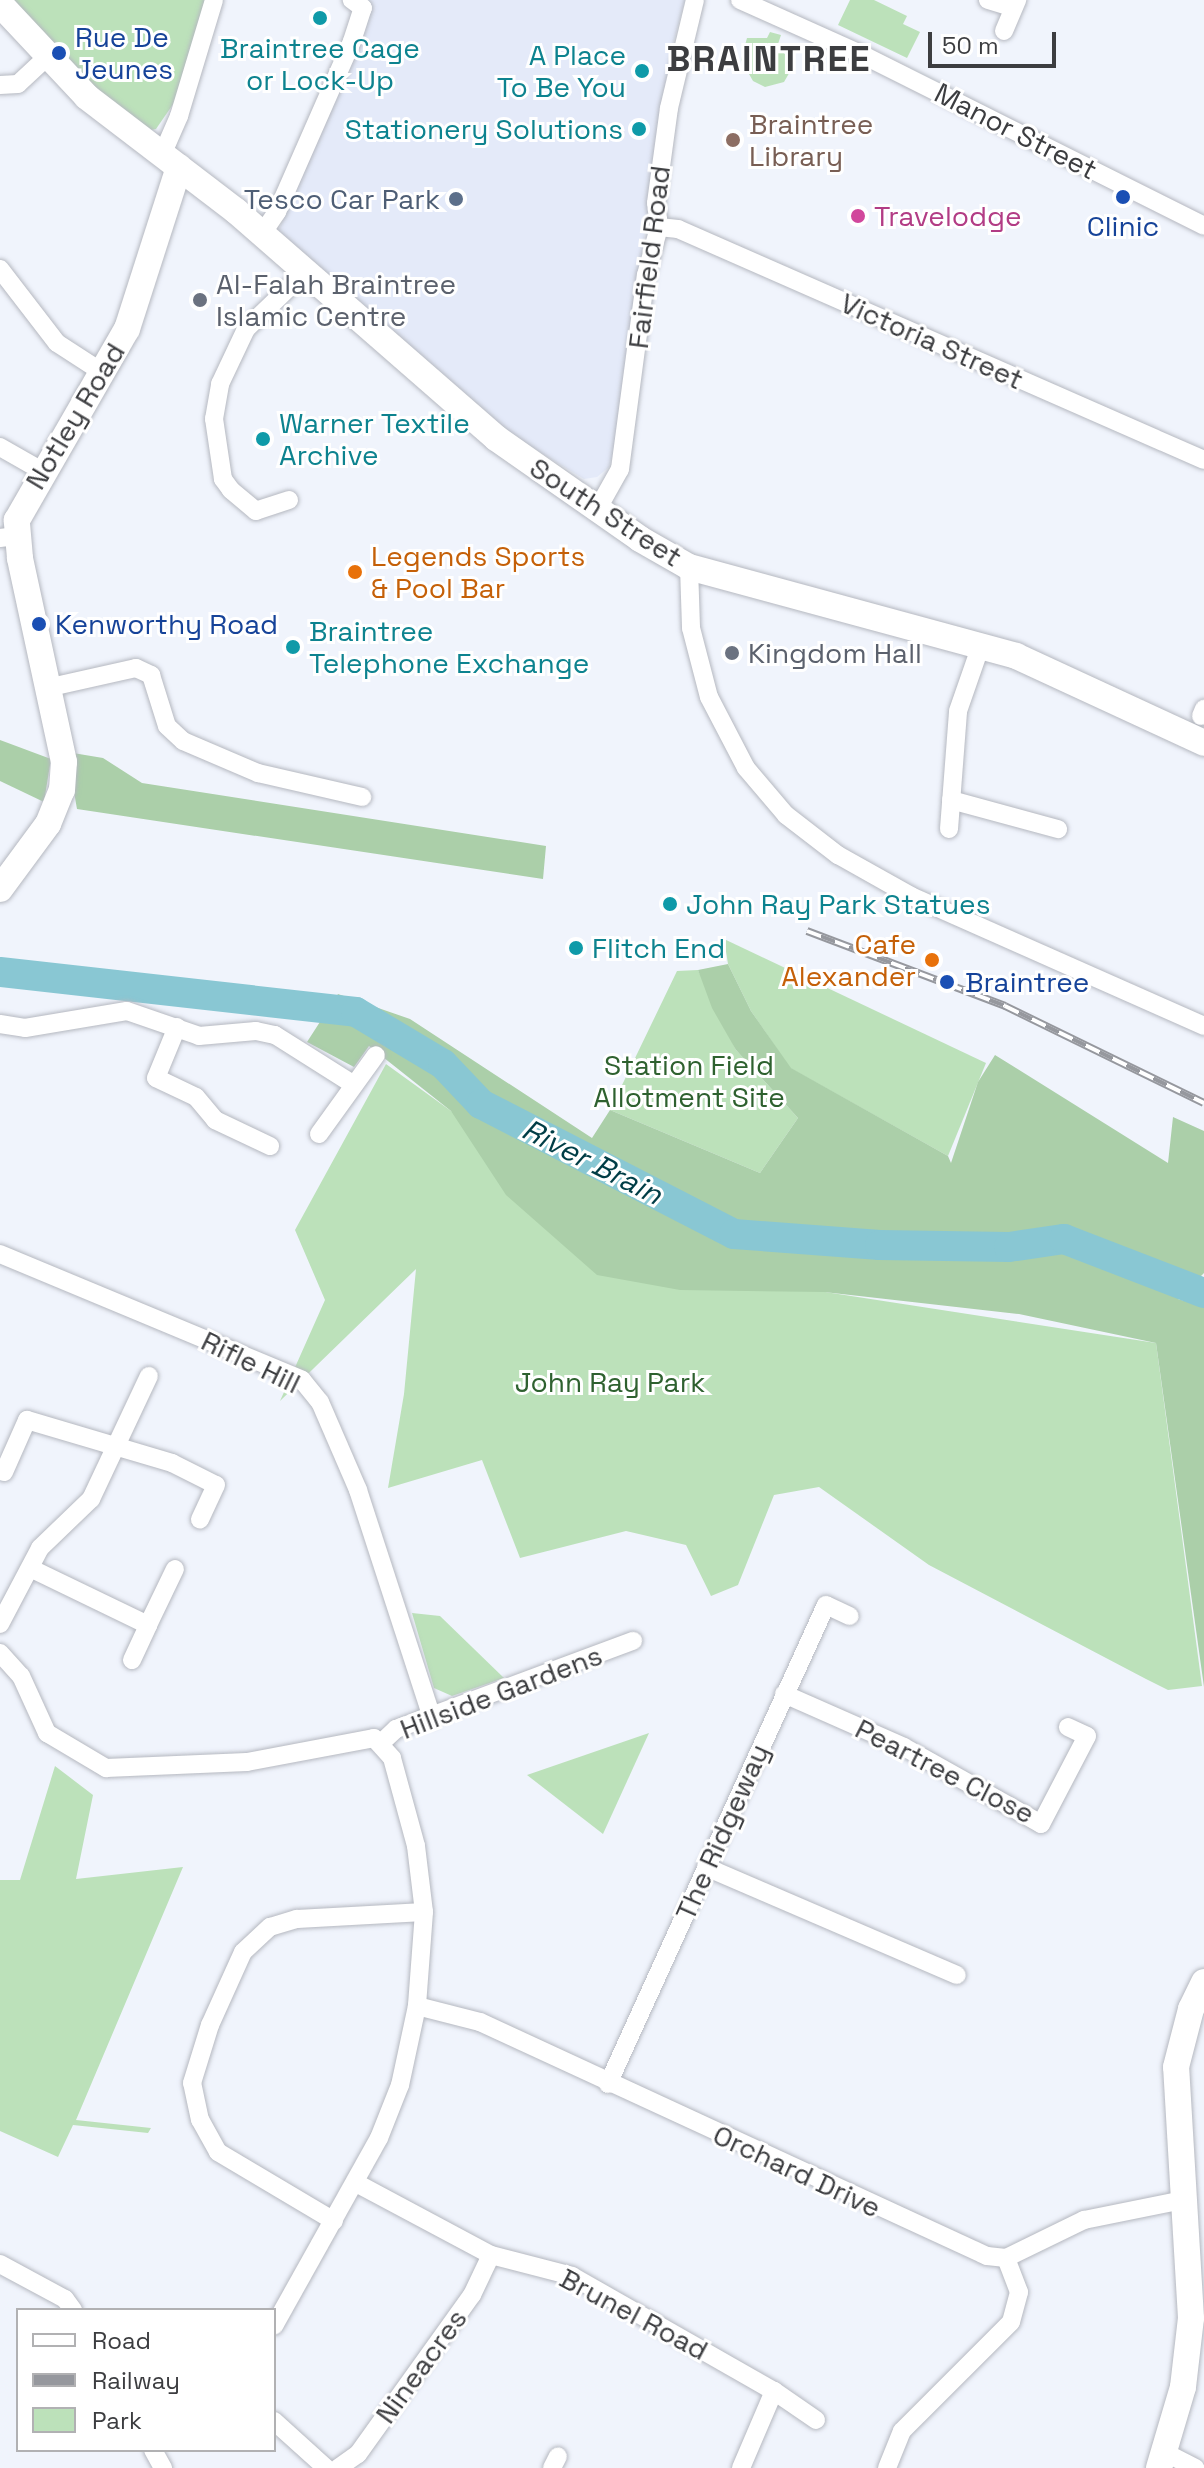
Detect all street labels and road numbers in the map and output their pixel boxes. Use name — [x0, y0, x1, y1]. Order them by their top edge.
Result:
street label: Manor Street — [929, 76, 1103, 186]
street label: Fairfield Road — [621, 163, 677, 351]
street label: Victoria Street — [835, 286, 1029, 396]
street label: Notley Road — [18, 337, 132, 495]
street label: South Street — [524, 450, 688, 574]
street label: Rifle Hill — [196, 1324, 306, 1400]
street label: Hillside Gardens — [395, 1638, 607, 1746]
street label: Peartree Close — [850, 1711, 1040, 1831]
street label: The Ridgeway — [668, 1739, 776, 1925]
street label: Orchard Drive — [708, 2117, 886, 2225]
street label: Brunel Road — [554, 2261, 714, 2367]
street label: Nineacres — [368, 2302, 474, 2430]

